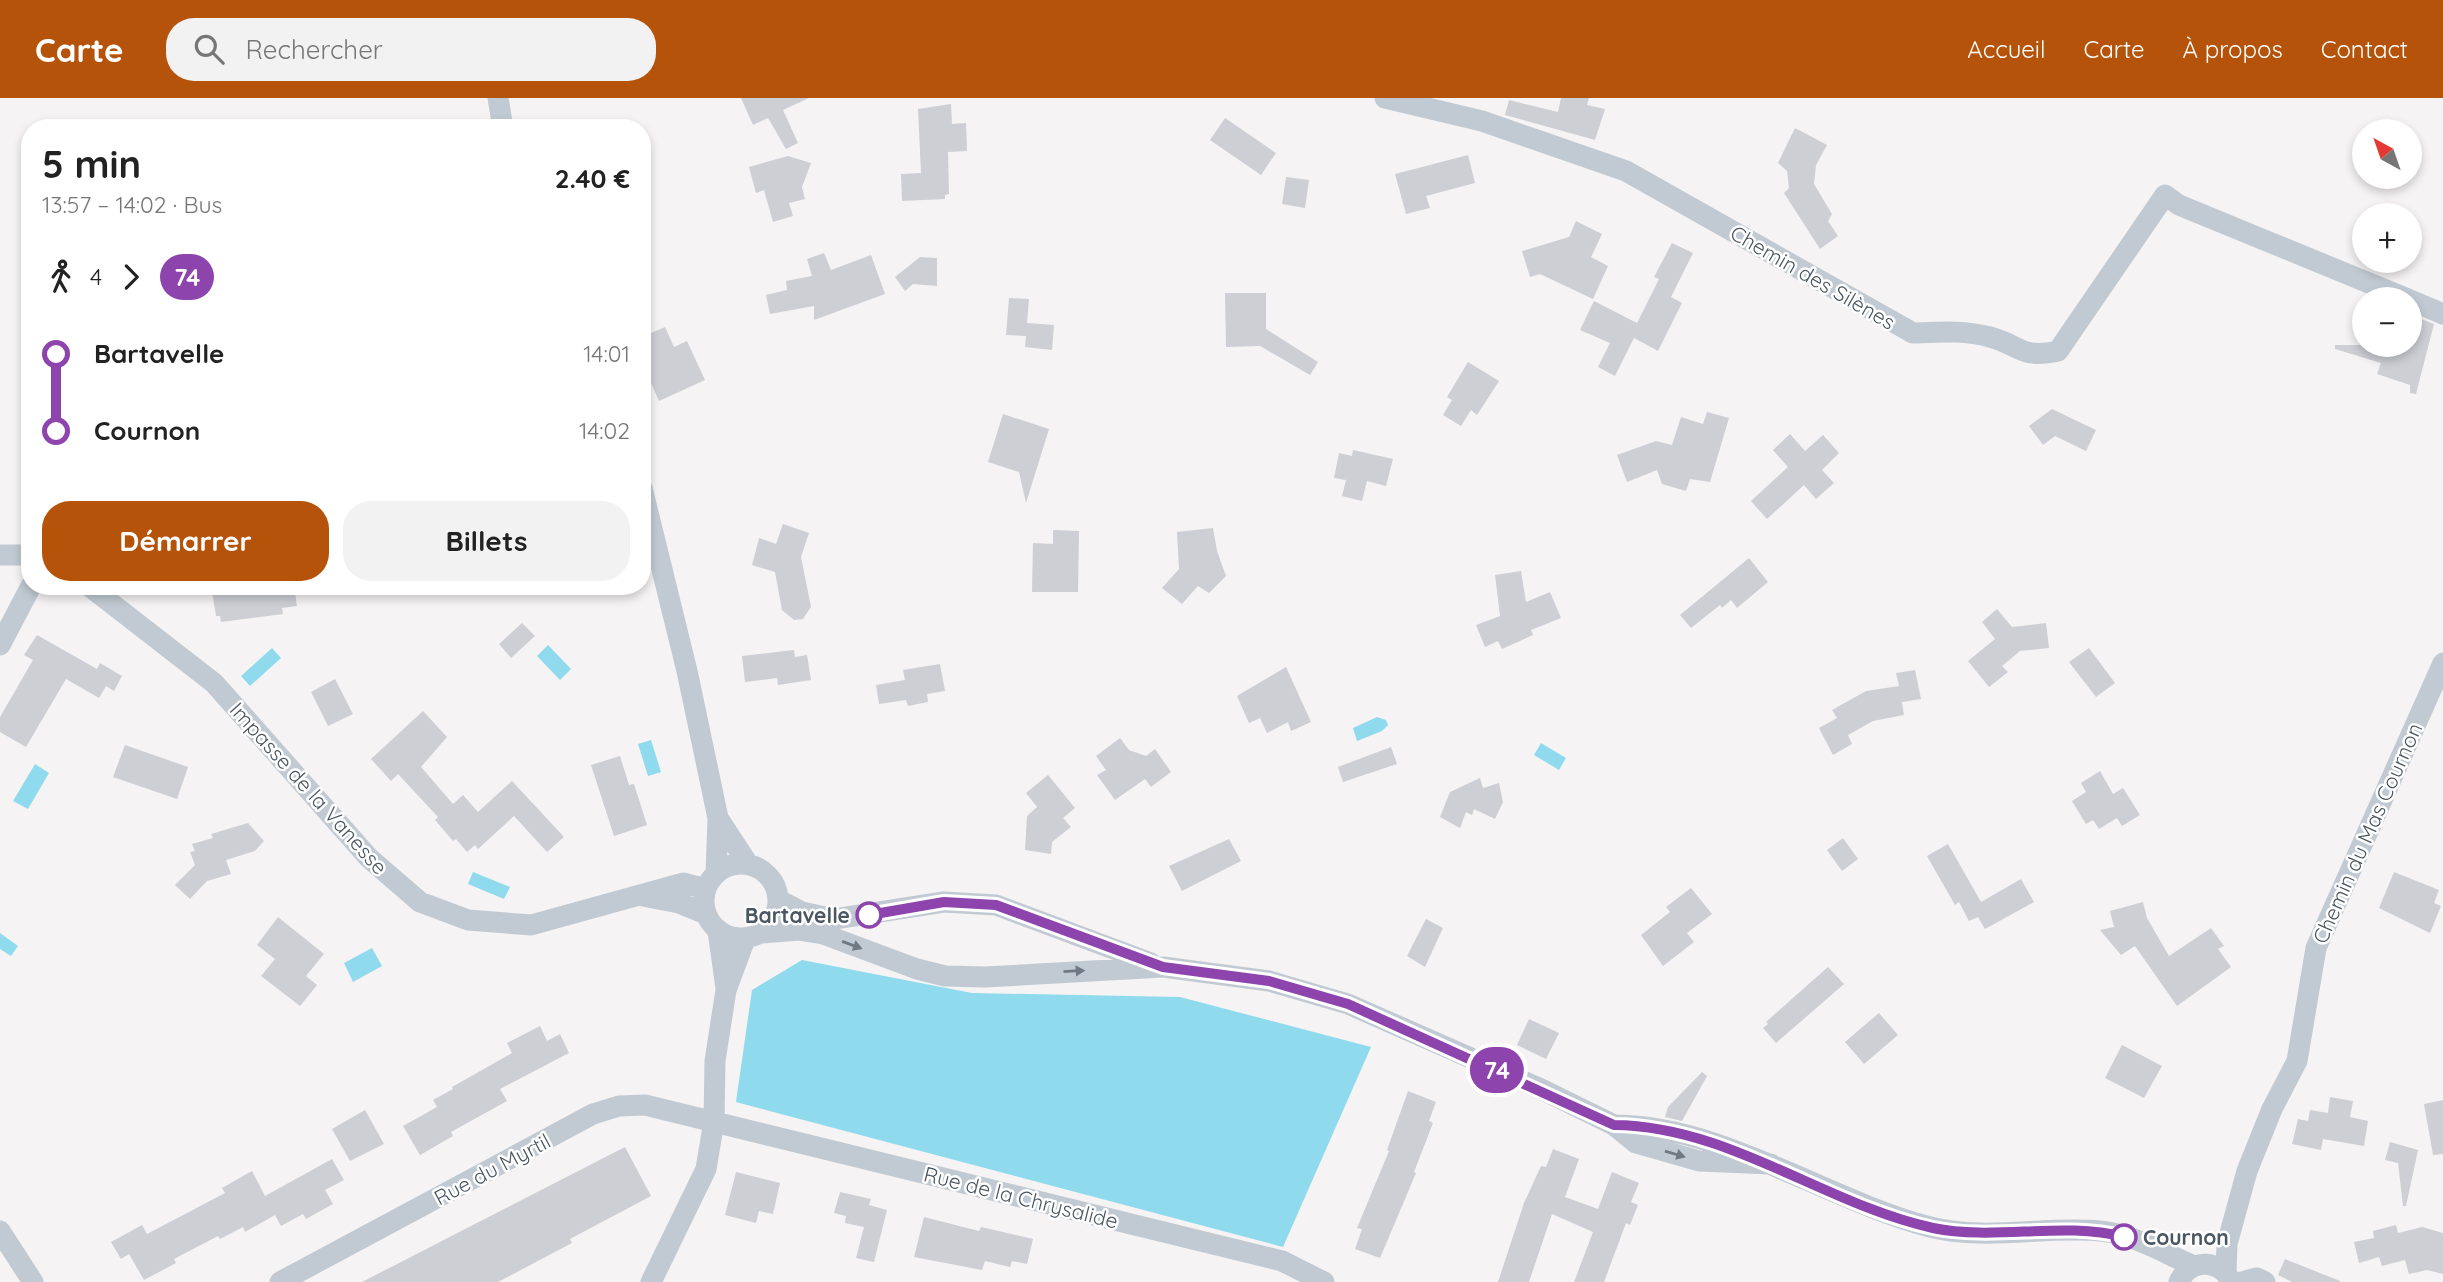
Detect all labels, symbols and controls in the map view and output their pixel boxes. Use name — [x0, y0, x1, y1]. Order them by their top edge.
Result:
search box — [166, 18, 656, 81]
text: Carte — [35, 29, 124, 70]
icon: search — [190, 30, 228, 68]
text: Rechercher — [246, 33, 383, 66]
text: Accueil — [1967, 34, 2046, 64]
text: Carte — [2084, 34, 2145, 64]
text: À propos — [2183, 34, 2283, 64]
text: Contact — [2321, 34, 2408, 64]
north arrow — [2352, 119, 2422, 189]
map controls — [2352, 119, 2422, 357]
text: 5 min — [42, 140, 141, 188]
text: 2.40 € — [555, 162, 630, 195]
text: 13:57 – 14:02 · Bus — [42, 190, 222, 219]
button: + — [2352, 203, 2422, 273]
street label: Chemin des Silènes — [1726, 219, 1900, 335]
icon: walk — [42, 258, 80, 296]
icon: forward — [112, 258, 150, 296]
text: 4 — [90, 262, 102, 291]
text: 74 — [174, 262, 200, 292]
button: − — [2352, 287, 2422, 357]
text: Bartavelle — [94, 337, 224, 370]
text: 14:01 — [583, 339, 630, 368]
text: Cournon — [94, 414, 200, 447]
text: 14:02 — [579, 416, 630, 445]
button: Démarrer — [42, 501, 329, 581]
button: Billets — [343, 501, 630, 581]
street label: Impasse de la Vanesse — [225, 697, 393, 879]
street label: Chemin du Mas Cournon — [2307, 719, 2427, 947]
place label: Bartavelle — [745, 902, 850, 928]
marker: Bartavelle — [856, 902, 882, 928]
one-way arrow — [842, 940, 863, 951]
one-way arrow — [1064, 966, 1086, 977]
line badge: 74 — [1466, 1047, 1528, 1093]
text: 74 — [1484, 1055, 1510, 1085]
street label: Rue du Myrtil — [429, 1127, 555, 1211]
one-way arrow — [1664, 1149, 1686, 1160]
street label: Rue de la Chrysalide — [921, 1160, 1121, 1234]
marker: Cournon — [2111, 1224, 2137, 1250]
place label: Cournon — [2143, 1224, 2229, 1250]

